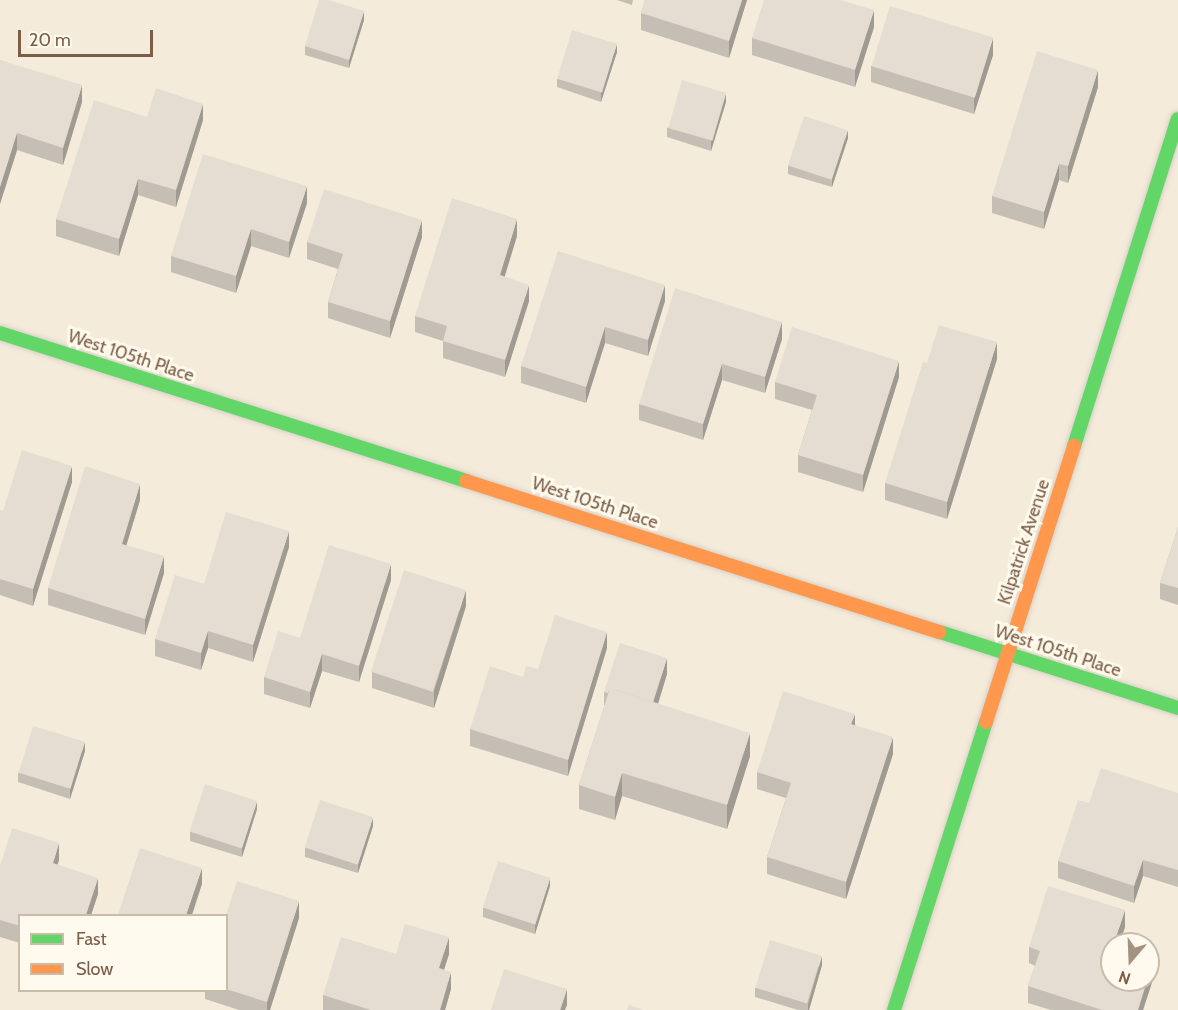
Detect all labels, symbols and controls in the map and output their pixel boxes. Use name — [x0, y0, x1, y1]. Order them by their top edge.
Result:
scale bar — [21, 18, 156, 56]
text: 20 m — [29, 29, 71, 51]
street label: West 105th Place — [65, 325, 197, 387]
street label: West 105th Place — [529, 472, 661, 534]
street label: Kilpatrick Avenue — [994, 477, 1054, 607]
street label: West 105th Place — [992, 620, 1124, 682]
legend — [18, 914, 228, 992]
text: Fast — [76, 928, 107, 950]
north arrow — [1100, 932, 1160, 992]
text: Slow — [76, 958, 113, 980]
text: N — [1116, 967, 1133, 988]

